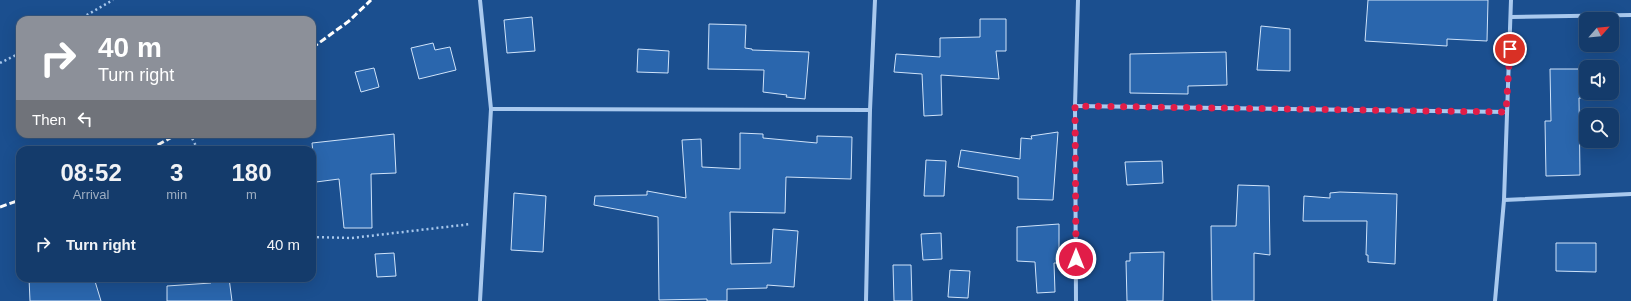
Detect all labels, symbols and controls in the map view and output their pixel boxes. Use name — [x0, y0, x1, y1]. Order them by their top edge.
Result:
north arrow — [1579, 12, 1619, 52]
map controls — [1579, 12, 1619, 148]
icon: right — [32, 32, 84, 84]
text: 40 m — [98, 32, 162, 63]
pin — [1493, 32, 1527, 66]
icon: arrive — [1499, 38, 1521, 60]
button: sound — [1579, 60, 1619, 100]
text: Turn right — [98, 65, 174, 85]
icon: left — [74, 108, 96, 130]
button: search — [1579, 108, 1619, 148]
text: Then — [32, 111, 66, 128]
text: 08:52 — [60, 159, 122, 186]
text: 3 — [170, 159, 183, 186]
text: 180 — [232, 159, 272, 186]
text: Arrival — [73, 187, 110, 202]
text: min — [166, 187, 187, 202]
text: m — [246, 187, 257, 202]
icon: right — [32, 233, 54, 255]
text: Turn right — [66, 236, 136, 253]
text: 40 m — [267, 236, 300, 253]
position arrow — [1055, 238, 1097, 280]

